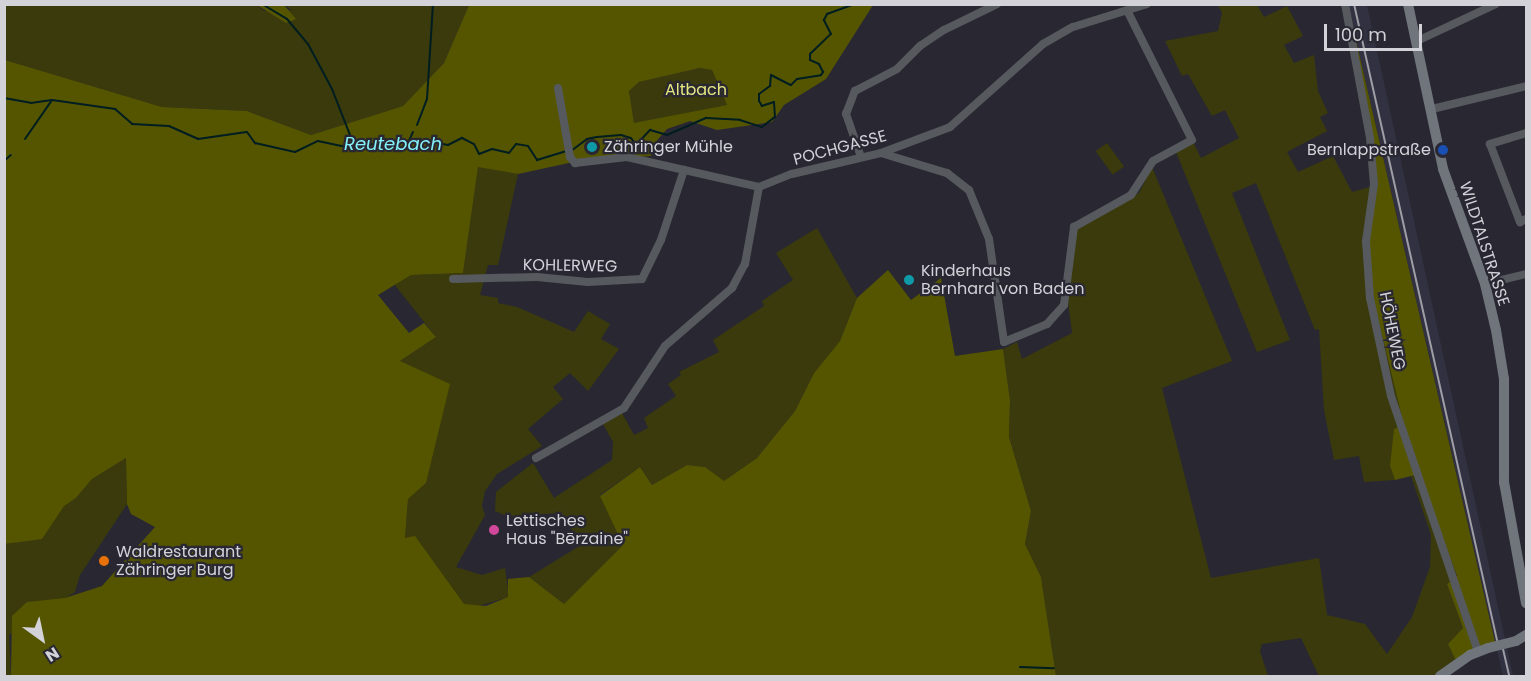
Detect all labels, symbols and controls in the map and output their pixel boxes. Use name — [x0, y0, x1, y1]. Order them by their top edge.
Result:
scale bar — [1327, 12, 1424, 50]
text: 100 m — [1335, 22, 1387, 47]
park label: Altbach — [665, 80, 727, 100]
street label: POCHGASSE — [791, 126, 889, 170]
water label: Reutebach — [344, 133, 442, 155]
place label: Zähringer Mühle — [604, 137, 733, 157]
marker: Zähringer Mühle — [585, 140, 599, 154]
place label: Bernlappstraße — [1307, 140, 1431, 160]
marker: Bernlappstraße — [1436, 143, 1450, 157]
street label: WILDTALSTRASSE — [1455, 179, 1513, 309]
street label: KOHLERWEG — [523, 256, 617, 276]
place label: Kinderhaus Bernhard von Baden — [921, 261, 1084, 299]
marker: Kinderhaus Bernhard von Baden — [902, 273, 916, 287]
street label: HÖHEWEG — [1375, 290, 1409, 372]
place label: Lettisches Haus "Bērzaine" — [506, 511, 628, 549]
marker: Lettisches Haus "Bērzaine" — [487, 523, 501, 537]
place label: Waldrestaurant Zähringer Burg — [116, 542, 241, 580]
marker: Waldrestaurant Zähringer Burg — [97, 554, 111, 568]
north arrow — [12, 609, 72, 669]
text: N — [41, 642, 63, 667]

